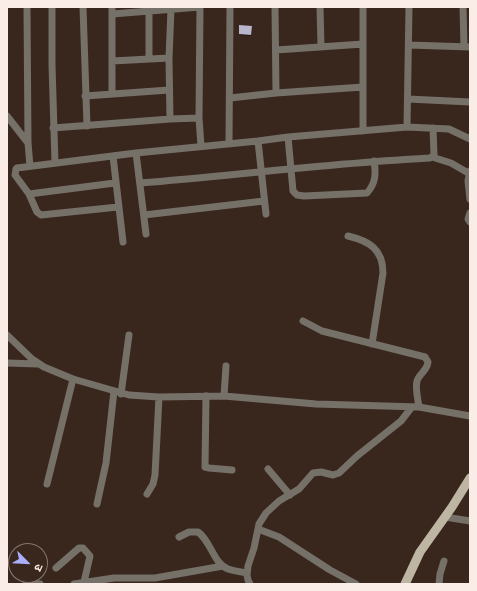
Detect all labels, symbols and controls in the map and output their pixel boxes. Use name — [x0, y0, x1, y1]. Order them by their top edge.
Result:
north arrow — [8, 543, 48, 583]
text: उ — [31, 562, 46, 573]

